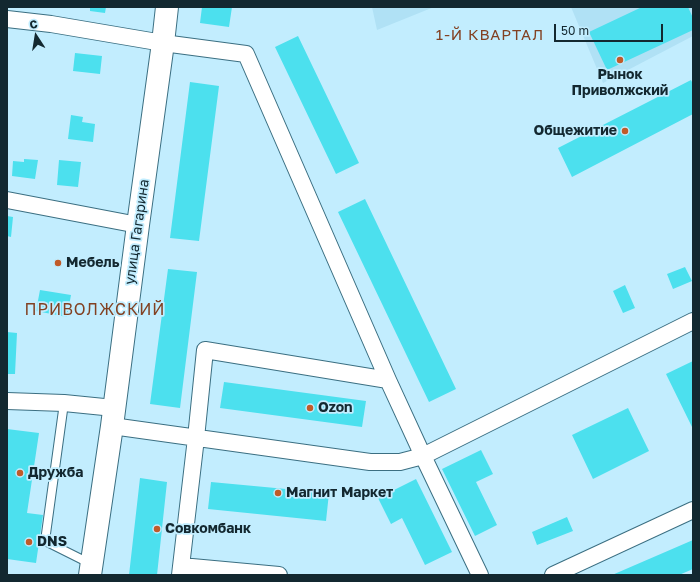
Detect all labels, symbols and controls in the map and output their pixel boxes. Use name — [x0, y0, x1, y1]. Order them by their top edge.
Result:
north arrow — [16, 16, 56, 56]
scale bar — [556, 16, 665, 42]
text: С — [28, 17, 39, 31]
text: 50 m — [561, 23, 589, 38]
district label: 1-Й КВАРТАЛ — [436, 26, 544, 44]
marker: Рынок Приволжский — [615, 55, 625, 65]
place label: Рынок Приволжский — [572, 67, 668, 100]
place label: Общежитие — [533, 123, 617, 139]
marker: Общежитие — [620, 126, 630, 136]
street label: улица Гагарина — [121, 178, 153, 286]
place label: Мебель — [66, 255, 119, 271]
marker: Мебель — [53, 258, 63, 268]
district label: ПРИВОЛЖСКИЙ — [25, 300, 165, 320]
place label: Ozon — [318, 400, 353, 416]
marker: Ozon — [305, 403, 315, 413]
place label: Дружба — [28, 465, 83, 481]
marker: Дружба — [15, 468, 25, 478]
place label: Магнит Маркет — [286, 485, 393, 501]
marker: Магнит Маркет — [273, 488, 283, 498]
place label: Совкомбанк — [165, 521, 251, 537]
marker: Совкомбанк — [152, 524, 162, 534]
place label: DNS — [37, 534, 67, 550]
marker: DNS — [24, 537, 34, 547]

